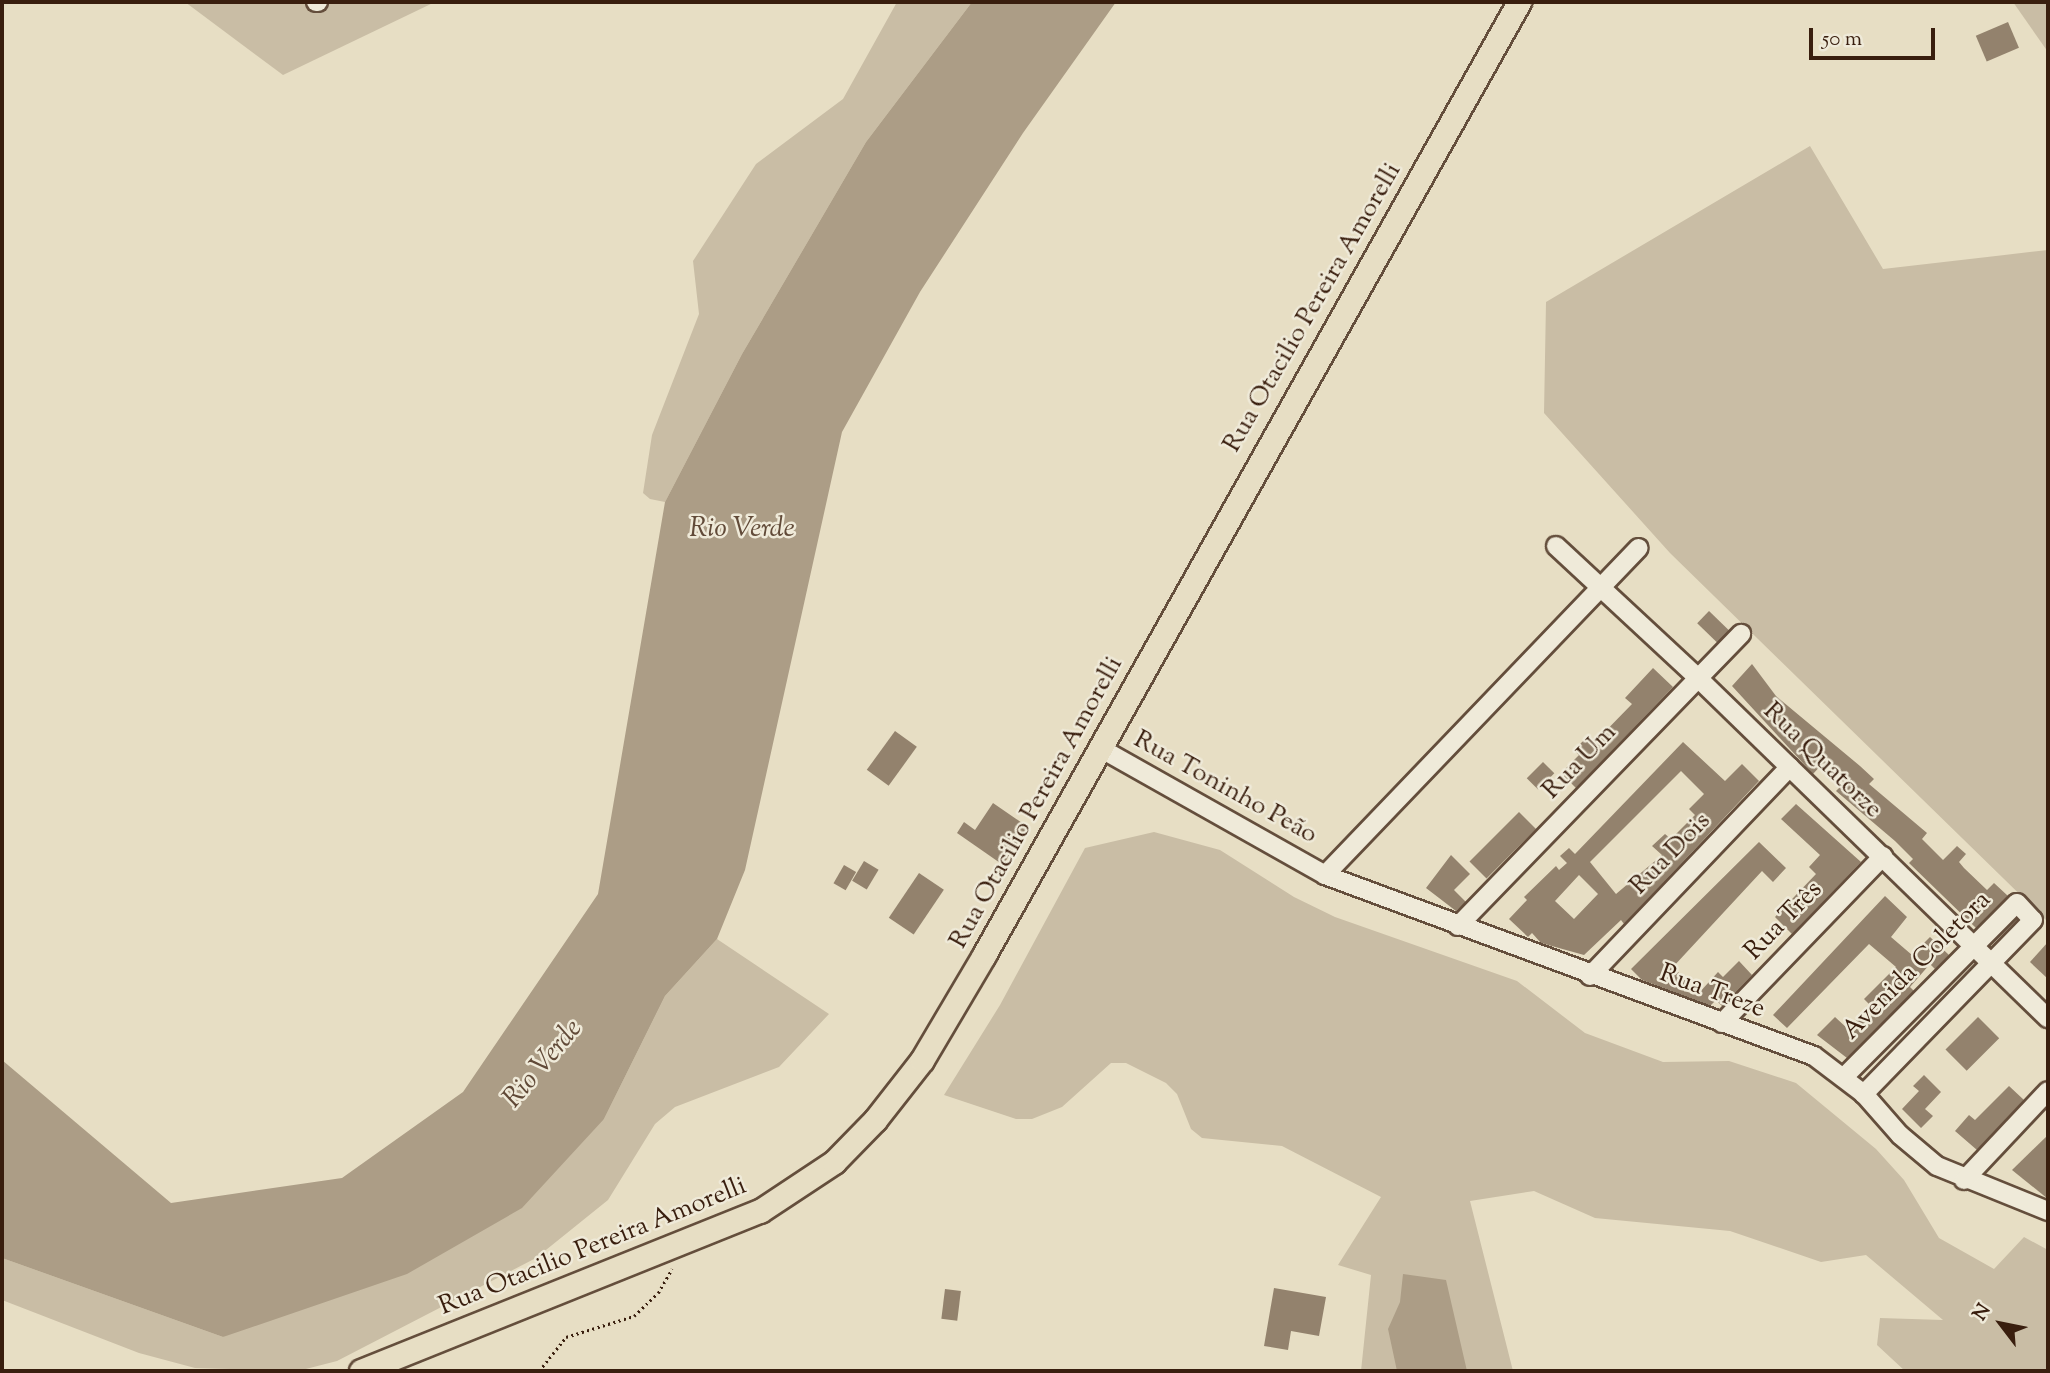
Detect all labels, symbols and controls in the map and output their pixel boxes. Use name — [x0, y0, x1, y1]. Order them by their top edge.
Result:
scale bar — [1812, 14, 1938, 58]
text: 50 m — [1822, 25, 1862, 55]
street label: Rua Otacilio Pereira Amorelli — [1217, 158, 1409, 458]
water label: Rio Verde — [689, 512, 795, 546]
street label: Rua Otacilio Pereira Amorelli — [944, 652, 1130, 954]
street label: Rua Quatorze — [1756, 696, 1888, 826]
street label: Rua Um — [1536, 718, 1624, 806]
street label: Rua Toninho Peão — [1128, 725, 1322, 851]
street label: Rua Dois — [1624, 806, 1718, 902]
street label: Rua Três — [1739, 875, 1829, 967]
street label: Avenida Coletora — [1836, 885, 1998, 1047]
street label: Rua Treze — [1655, 958, 1769, 1026]
water label: Rio Verde — [496, 1013, 590, 1115]
street label: Rua Otacilio Pereira Amorelli — [435, 1171, 751, 1323]
north arrow — [1966, 1289, 2036, 1359]
text: N — [1967, 1299, 1998, 1326]

